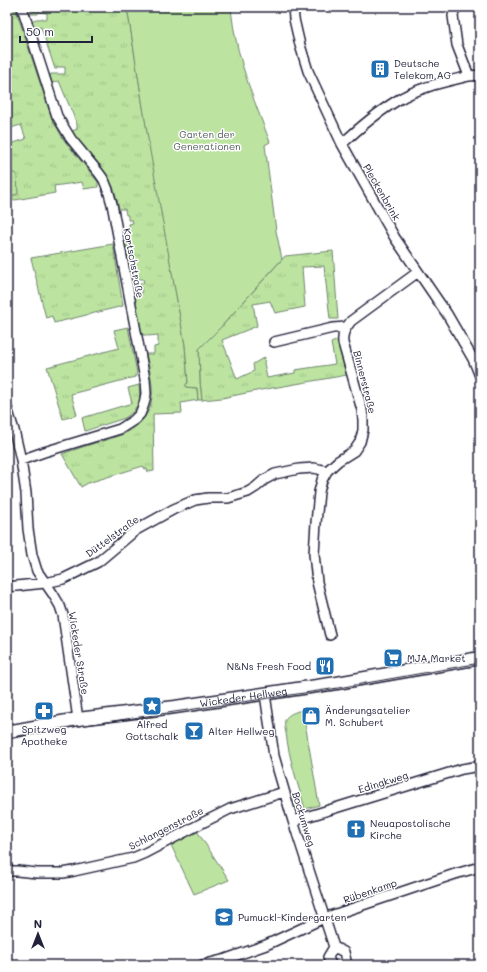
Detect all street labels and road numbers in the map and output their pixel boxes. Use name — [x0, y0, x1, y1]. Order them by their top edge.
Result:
street label: Pleckenbrink — [360, 161, 404, 223]
street label: Kortschstraße — [120, 227, 148, 299]
street label: Binnerstraße — [350, 349, 380, 415]
street label: Düttelstraße — [82, 512, 142, 560]
street label: Wickeder Straße — [66, 611, 92, 695]
street label: Wickeder Hellweg — [199, 683, 288, 710]
street label: Edingkweg — [356, 768, 410, 796]
street label: Bockumweg — [289, 790, 319, 848]
street label: Schlangenstraße — [126, 803, 206, 853]
street label: Rübenkamp — [341, 875, 399, 907]

